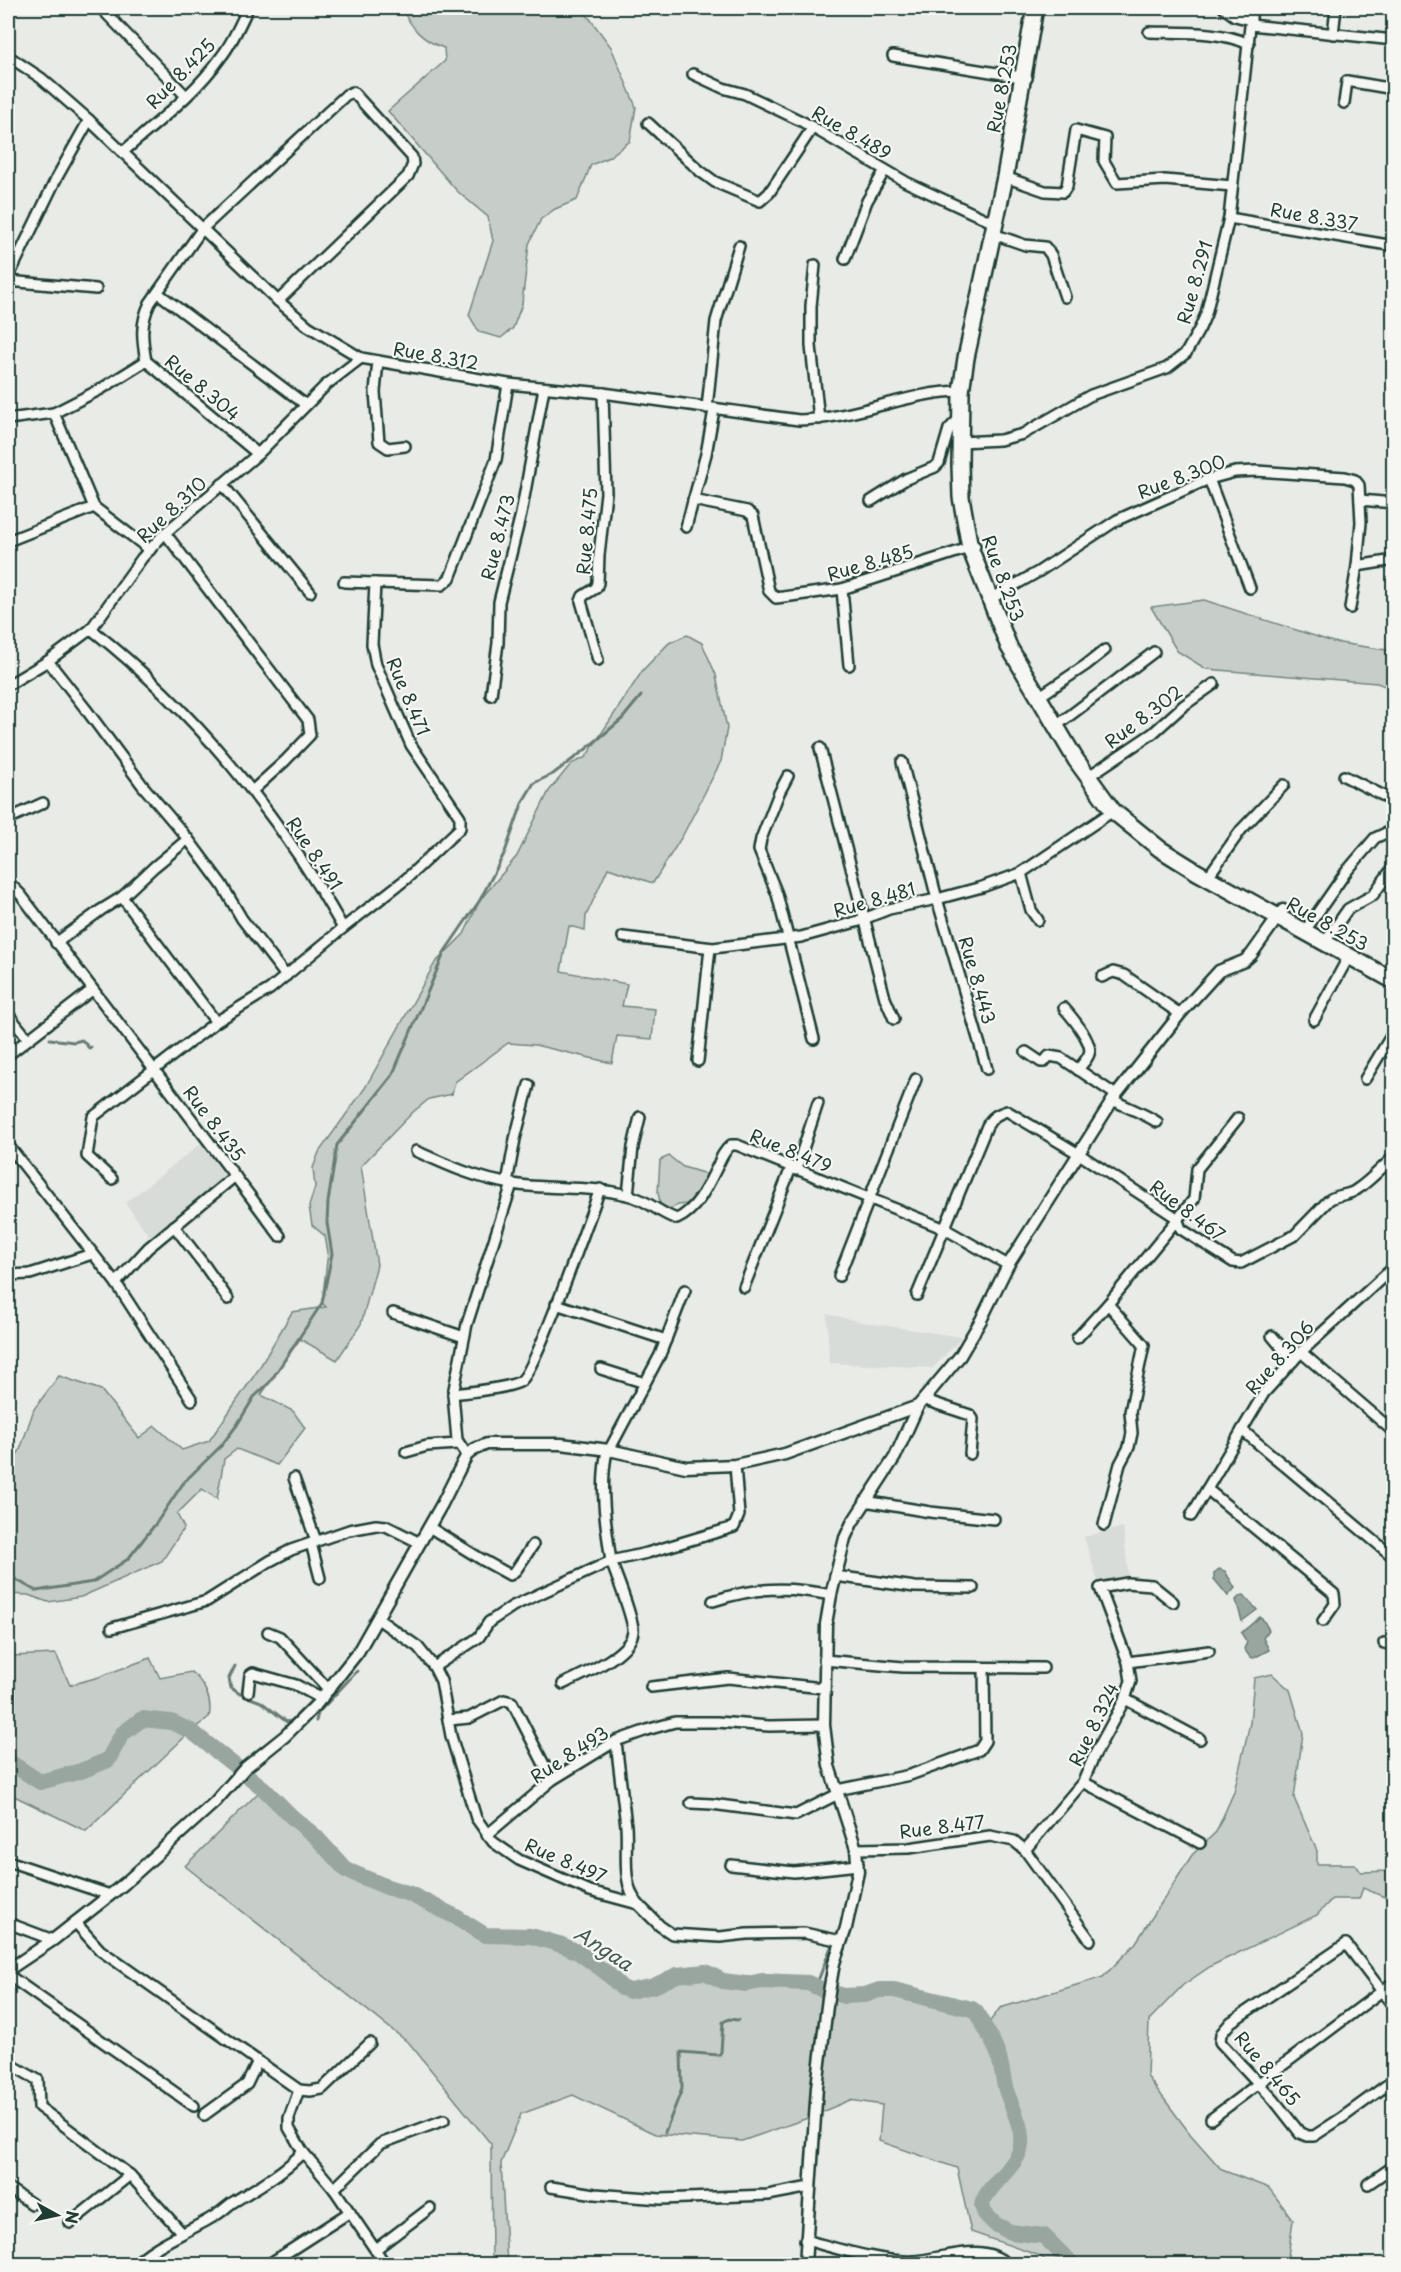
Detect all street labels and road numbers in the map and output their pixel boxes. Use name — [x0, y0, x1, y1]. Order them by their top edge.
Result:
street label: Rue 8.425 — [139, 31, 221, 115]
street label: Rue 8.253 — [979, 41, 1023, 135]
street label: Rue 8.489 — [807, 98, 897, 166]
street label: Rue 8.337 — [1268, 195, 1360, 237]
street label: Rue 8.291 — [1169, 237, 1219, 327]
street label: Rue 8.312 — [391, 334, 481, 376]
street label: Rue 8.304 — [160, 347, 246, 427]
street label: Rue 8.300 — [1133, 447, 1229, 505]
street label: Rue 8.310 — [130, 470, 212, 548]
street label: Rue 8.475 — [569, 486, 603, 576]
street label: Rue 8.473 — [473, 491, 521, 583]
street label: Rue 8.253 — [976, 531, 1032, 625]
street label: Rue 8.485 — [824, 537, 916, 587]
street label: Rue 8.471 — [380, 653, 438, 739]
street label: Rue 8.302 — [1098, 678, 1188, 754]
street label: Rue 8.491 — [281, 811, 349, 895]
street label: Rue 8.481 — [830, 874, 918, 924]
street label: Rue 8.253 — [1282, 889, 1374, 957]
street label: Rue 8.443 — [953, 933, 1003, 1027]
street label: Rue 8.435 — [177, 1079, 253, 1167]
street label: Rue 8.479 — [746, 1121, 836, 1179]
street label: Rue 8.467 — [1145, 1173, 1231, 1247]
street label: Rue 8.306 — [1238, 1314, 1320, 1400]
street label: Rue 8.324 — [1061, 1678, 1125, 1770]
street label: Rue 8.493 — [525, 1719, 613, 1789]
street label: Rue 8.477 — [898, 1807, 986, 1845]
street label: Rue 8.497 — [521, 1831, 611, 1889]
street label: Rue 8.465 — [1229, 2025, 1307, 2111]

